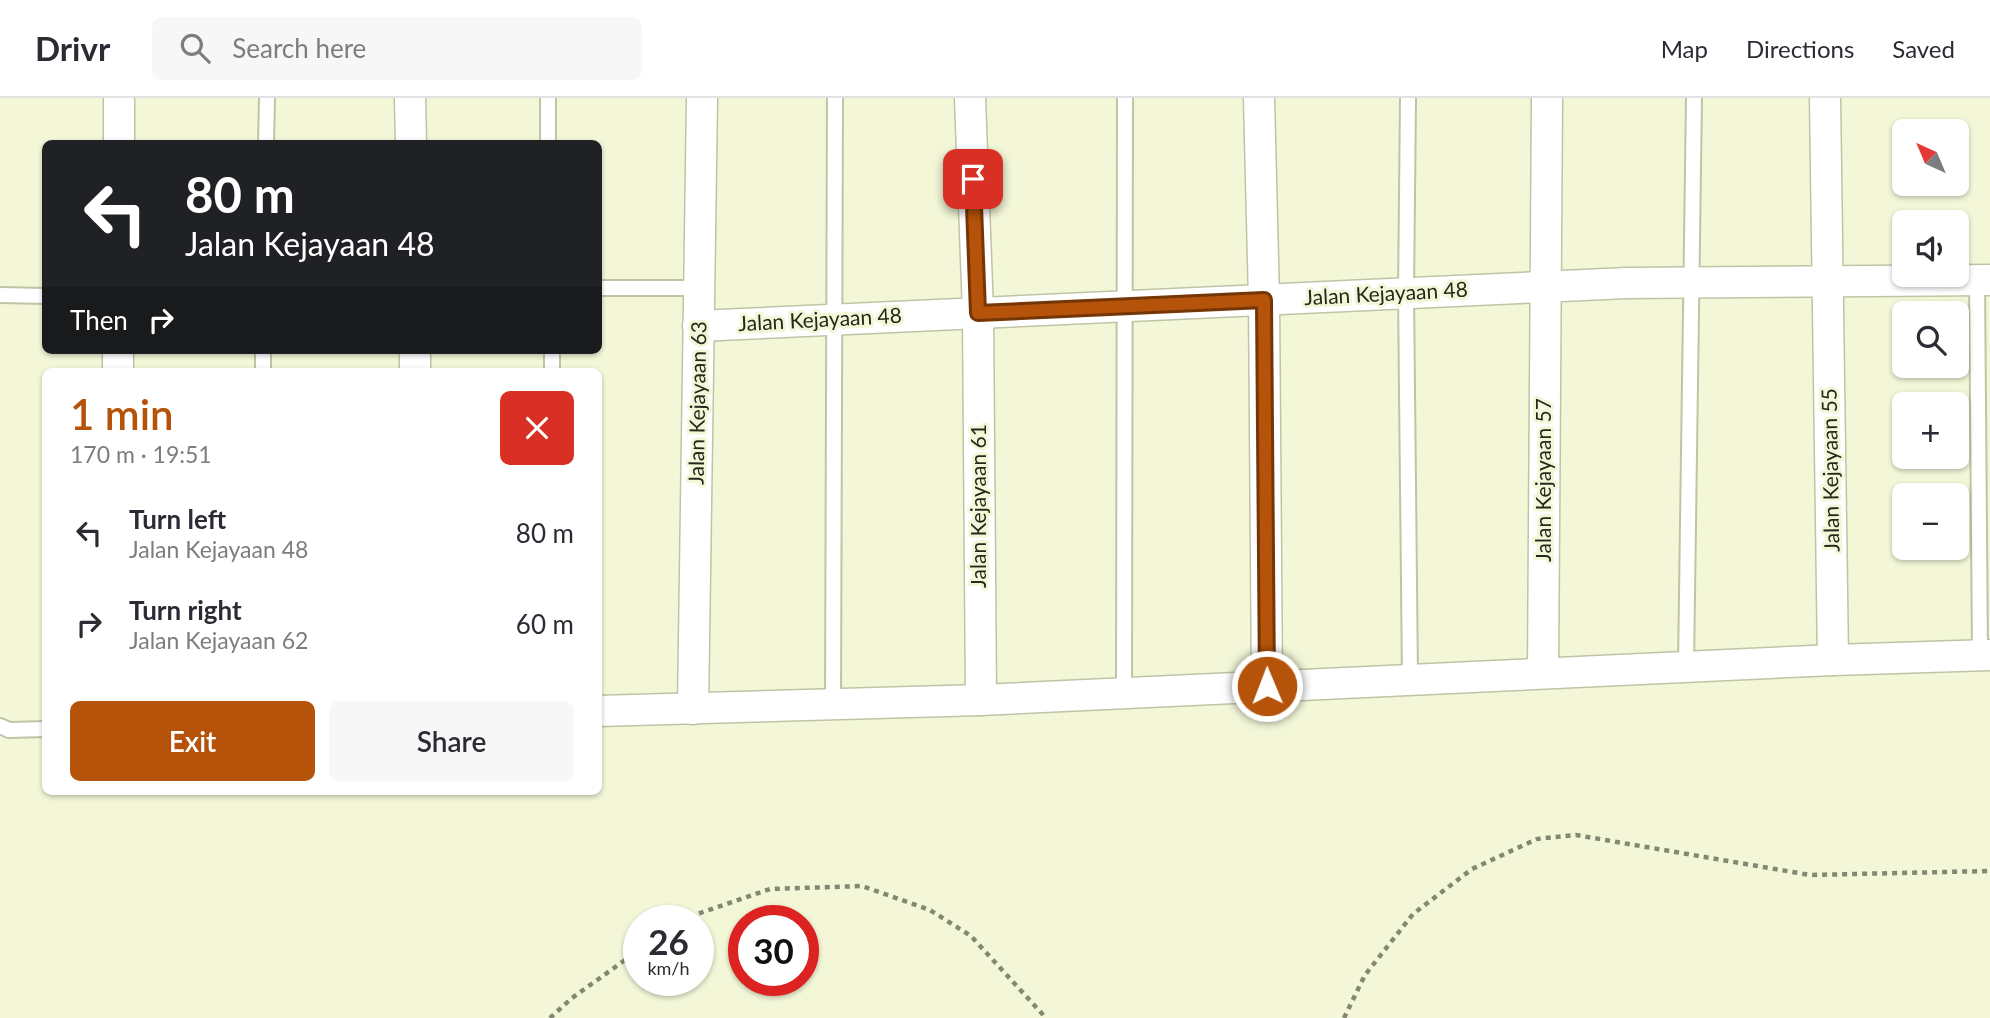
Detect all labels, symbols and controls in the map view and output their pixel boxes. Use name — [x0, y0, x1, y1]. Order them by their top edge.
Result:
search box — [152, 17, 642, 80]
text: Drivr — [35, 28, 110, 68]
icon: search — [176, 29, 214, 67]
text: Search here — [232, 32, 366, 64]
text: Map — [1661, 34, 1708, 63]
text: Directions — [1746, 34, 1854, 63]
text: Saved — [1892, 34, 1955, 63]
north arrow — [1892, 119, 1969, 196]
map controls — [1892, 119, 1969, 560]
pin — [943, 149, 1003, 209]
icon: arrive — [954, 160, 992, 198]
text: 80 m — [185, 165, 295, 223]
icon: left — [70, 168, 161, 259]
button: sound — [1892, 210, 1969, 287]
text: Jalan Kejayaan 48 — [185, 224, 435, 263]
street label: Jalan Kejayaan 48 — [1304, 276, 1468, 309]
icon: right — [142, 301, 180, 339]
button: search — [1892, 301, 1969, 378]
street label: Jalan Kejayaan 48 — [738, 302, 902, 335]
text: Then — [70, 304, 128, 336]
street label: Jalan Kejayaan 63 — [683, 321, 710, 485]
street label: Jalan Kejayaan 55 — [1816, 388, 1843, 552]
text: 1 min — [70, 389, 174, 439]
button: close — [500, 391, 574, 465]
button: + — [1892, 392, 1969, 469]
street label: Jalan Kejayaan 57 — [1530, 398, 1555, 562]
street label: Jalan Kejayaan 61 — [965, 424, 990, 588]
text: 170 m · 19:51 — [70, 440, 212, 468]
button: − — [1892, 483, 1969, 560]
text: Turn left — [129, 503, 226, 535]
icon: left — [70, 514, 108, 552]
text: 80 m — [516, 517, 574, 549]
text: Jalan Kejayaan 48 — [129, 535, 308, 563]
text: Turn right — [129, 594, 242, 626]
icon: right — [70, 605, 108, 643]
text: 60 m — [516, 608, 574, 640]
text: Jalan Kejayaan 62 — [129, 626, 308, 654]
position arrow — [1230, 649, 1304, 723]
button: Exit — [70, 701, 315, 781]
button: Share — [329, 701, 574, 781]
speed limit sign: 30 — [728, 905, 819, 996]
text: 26 — [648, 920, 689, 962]
text: km/h — [647, 957, 690, 979]

